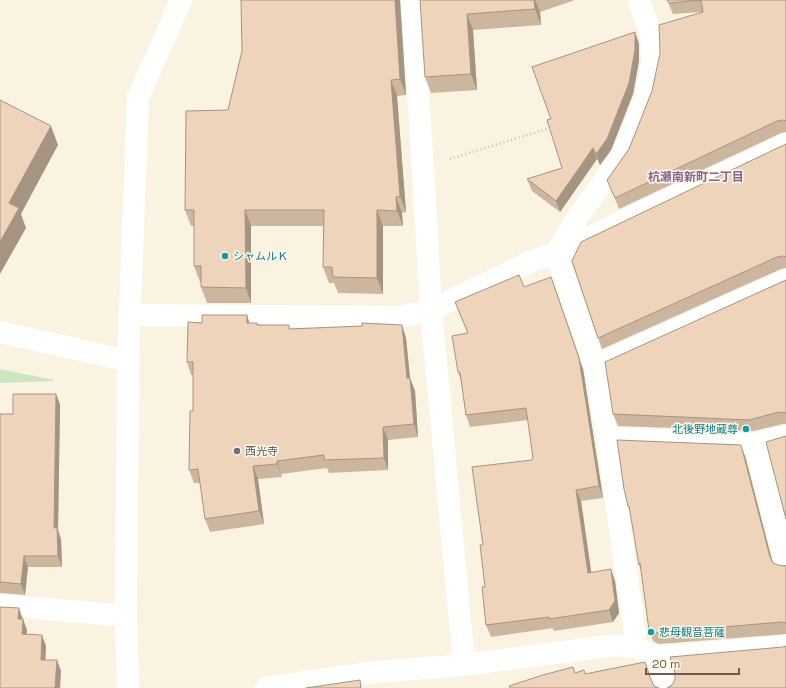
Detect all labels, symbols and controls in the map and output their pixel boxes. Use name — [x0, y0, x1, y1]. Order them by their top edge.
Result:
district label: 杭瀬南新町二丁目 — [648, 169, 744, 185]
place label: シャムルＫ — [233, 249, 288, 263]
marker: シャムルＫ — [220, 251, 230, 261]
place label: 北後野地蔵尊 — [672, 422, 738, 436]
marker: 北後野地蔵尊 — [741, 424, 751, 434]
place label: 西光寺 — [245, 444, 278, 458]
marker: 西光寺 — [232, 446, 242, 456]
place label: 悲母観音菩薩 — [659, 625, 725, 639]
marker: 悲母観音菩薩 — [646, 627, 656, 637]
scale bar — [646, 650, 739, 676]
text: 20 m — [652, 656, 680, 672]

